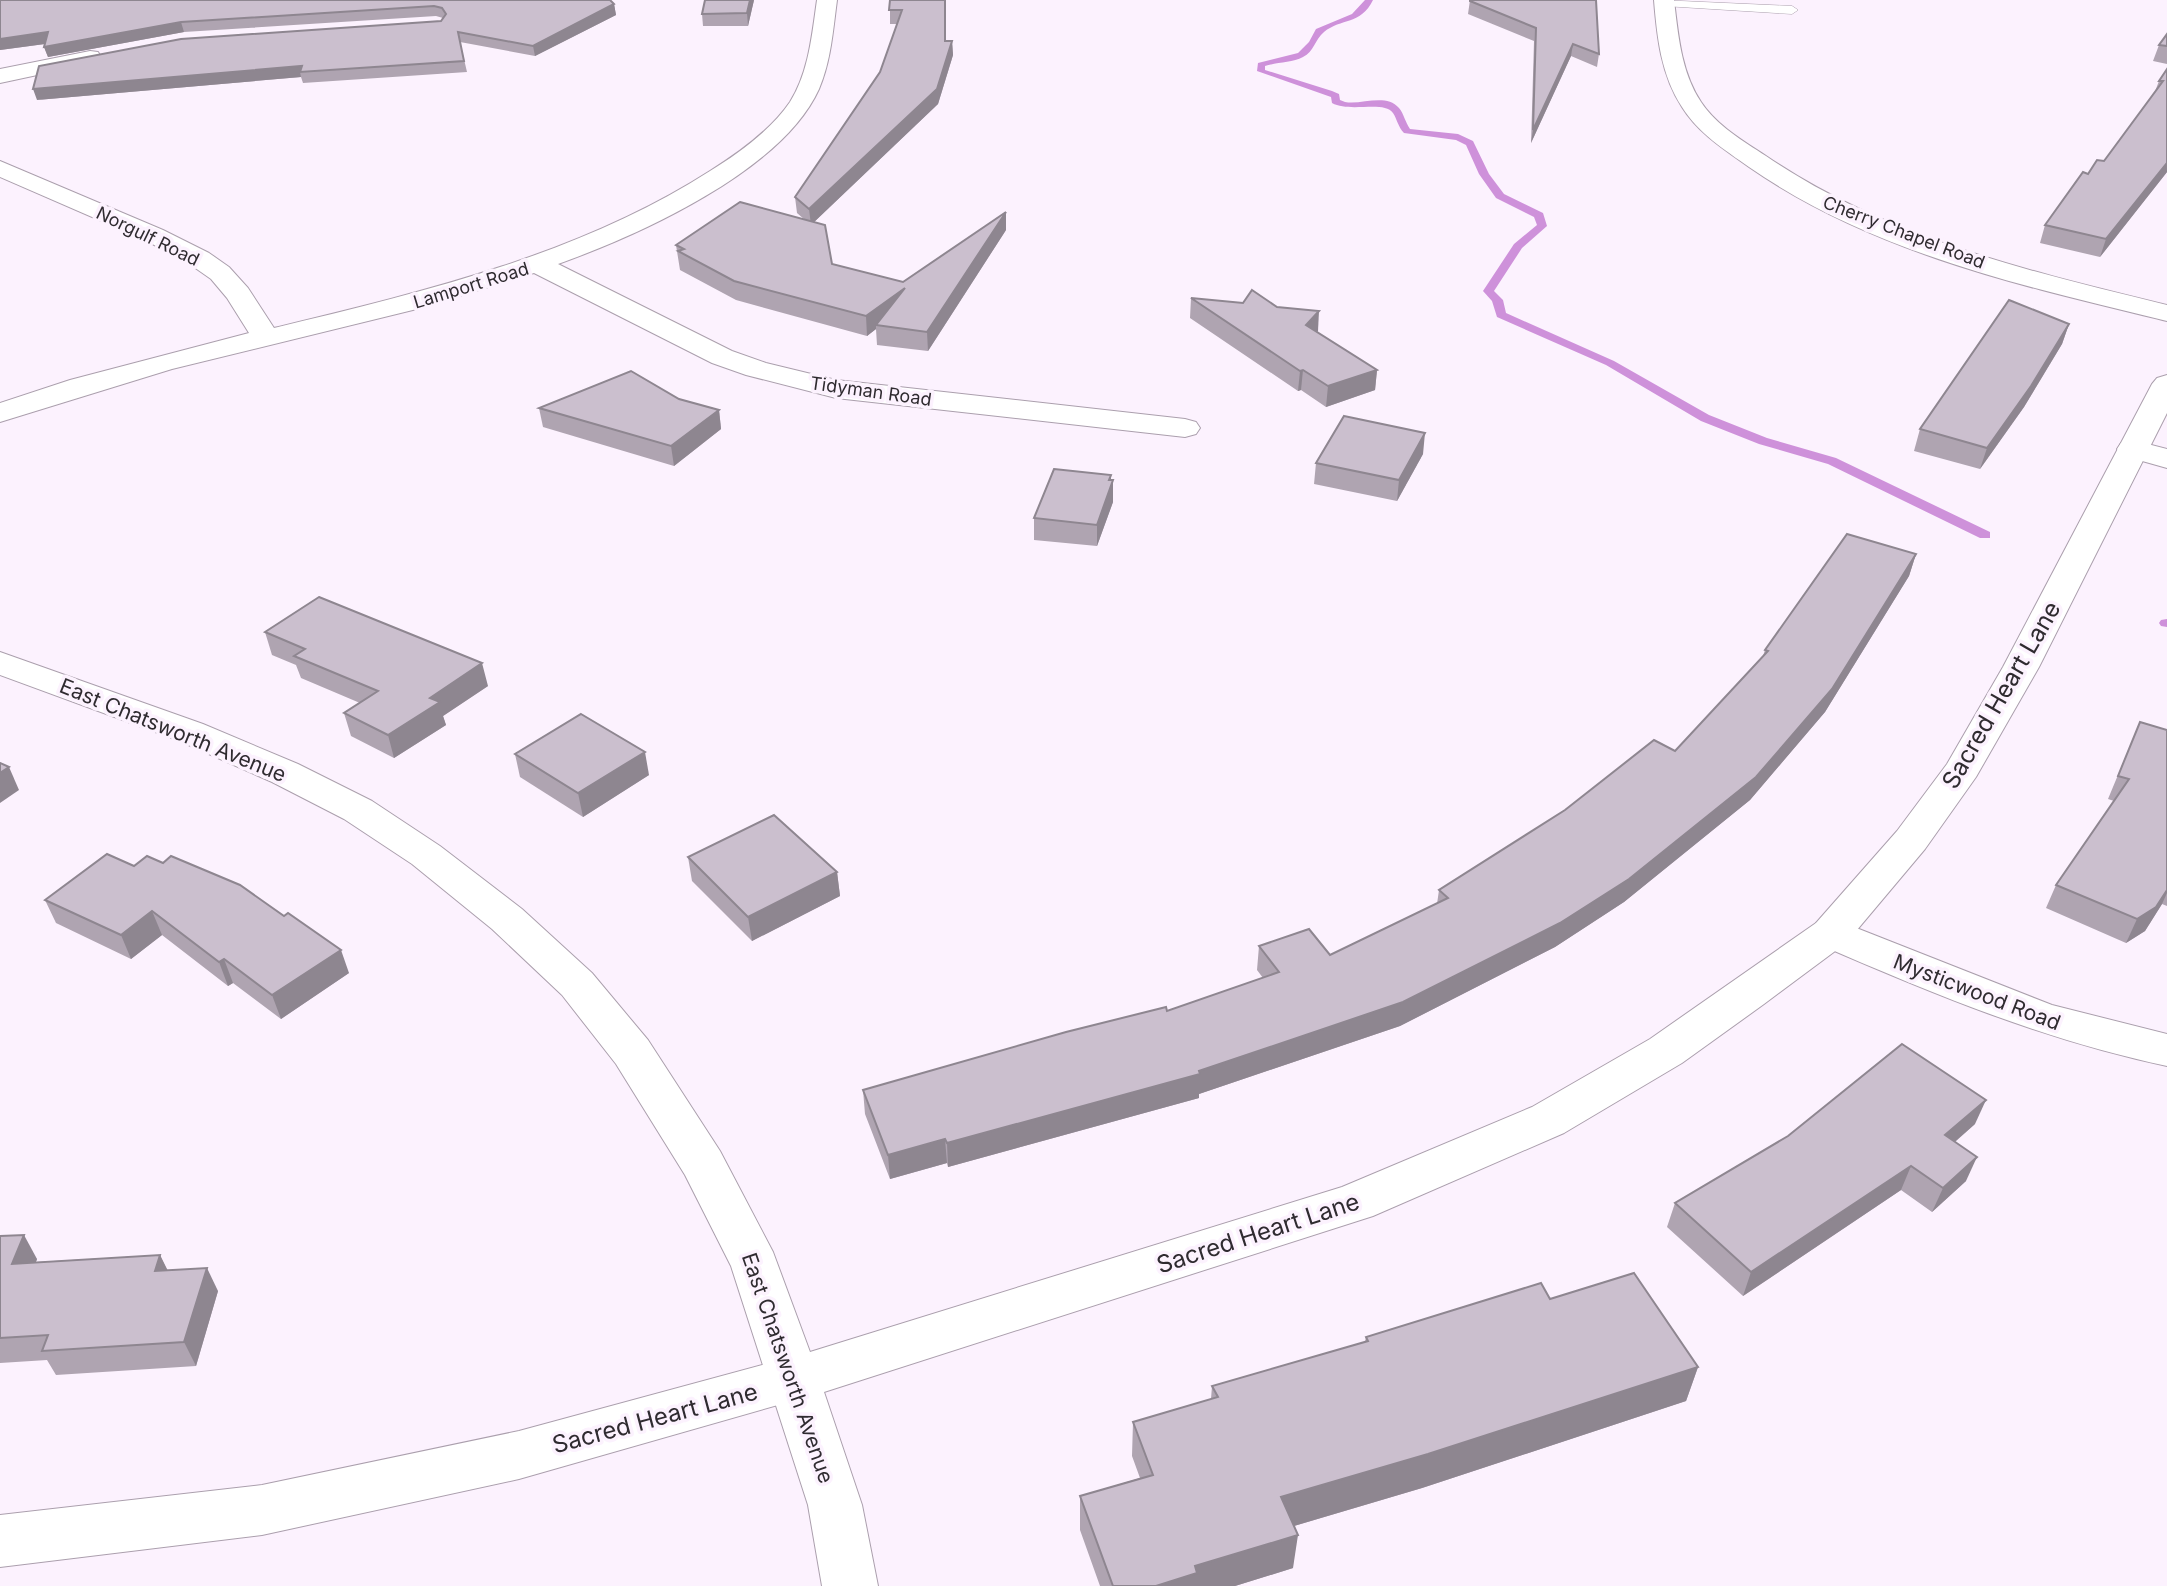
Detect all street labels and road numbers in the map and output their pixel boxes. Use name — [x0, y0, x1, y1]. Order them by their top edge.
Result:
street label: Cherry Chapel Road — [1820, 191, 1988, 273]
street label: Norgulf Road — [93, 202, 203, 270]
street label: Lamport Road — [411, 258, 531, 312]
street label: Tidyman Road — [809, 372, 933, 410]
street label: Sacred Heart Lane — [1936, 596, 2066, 794]
street label: East Chatsworth Avenue — [56, 673, 290, 787]
street label: Mysticwood Road — [1890, 949, 2064, 1035]
street label: Sacred Heart Lane — [1153, 1187, 1363, 1279]
street label: East Chatsworth Avenue — [737, 1249, 839, 1487]
street label: Sacred Heart Lane — [549, 1377, 761, 1459]

